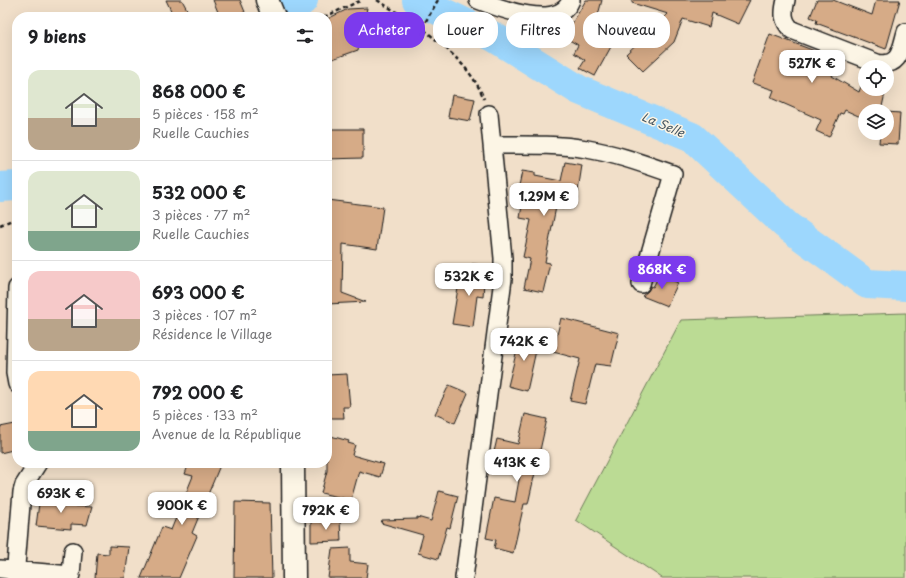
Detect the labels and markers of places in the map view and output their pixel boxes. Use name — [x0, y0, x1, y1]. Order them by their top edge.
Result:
pin: 527K € — [779, 50, 845, 84]
pin: 1.29M € — [507, 183, 581, 217]
pin: 868K € — [629, 256, 695, 290]
pin: 532K € — [436, 263, 502, 297]
pin: 742K € — [491, 328, 557, 362]
pin: 413K € — [484, 449, 550, 483]
pin: 693K € — [28, 480, 94, 514]
pin: 900K € — [149, 492, 215, 526]
pin: 792K € — [293, 497, 359, 531]

